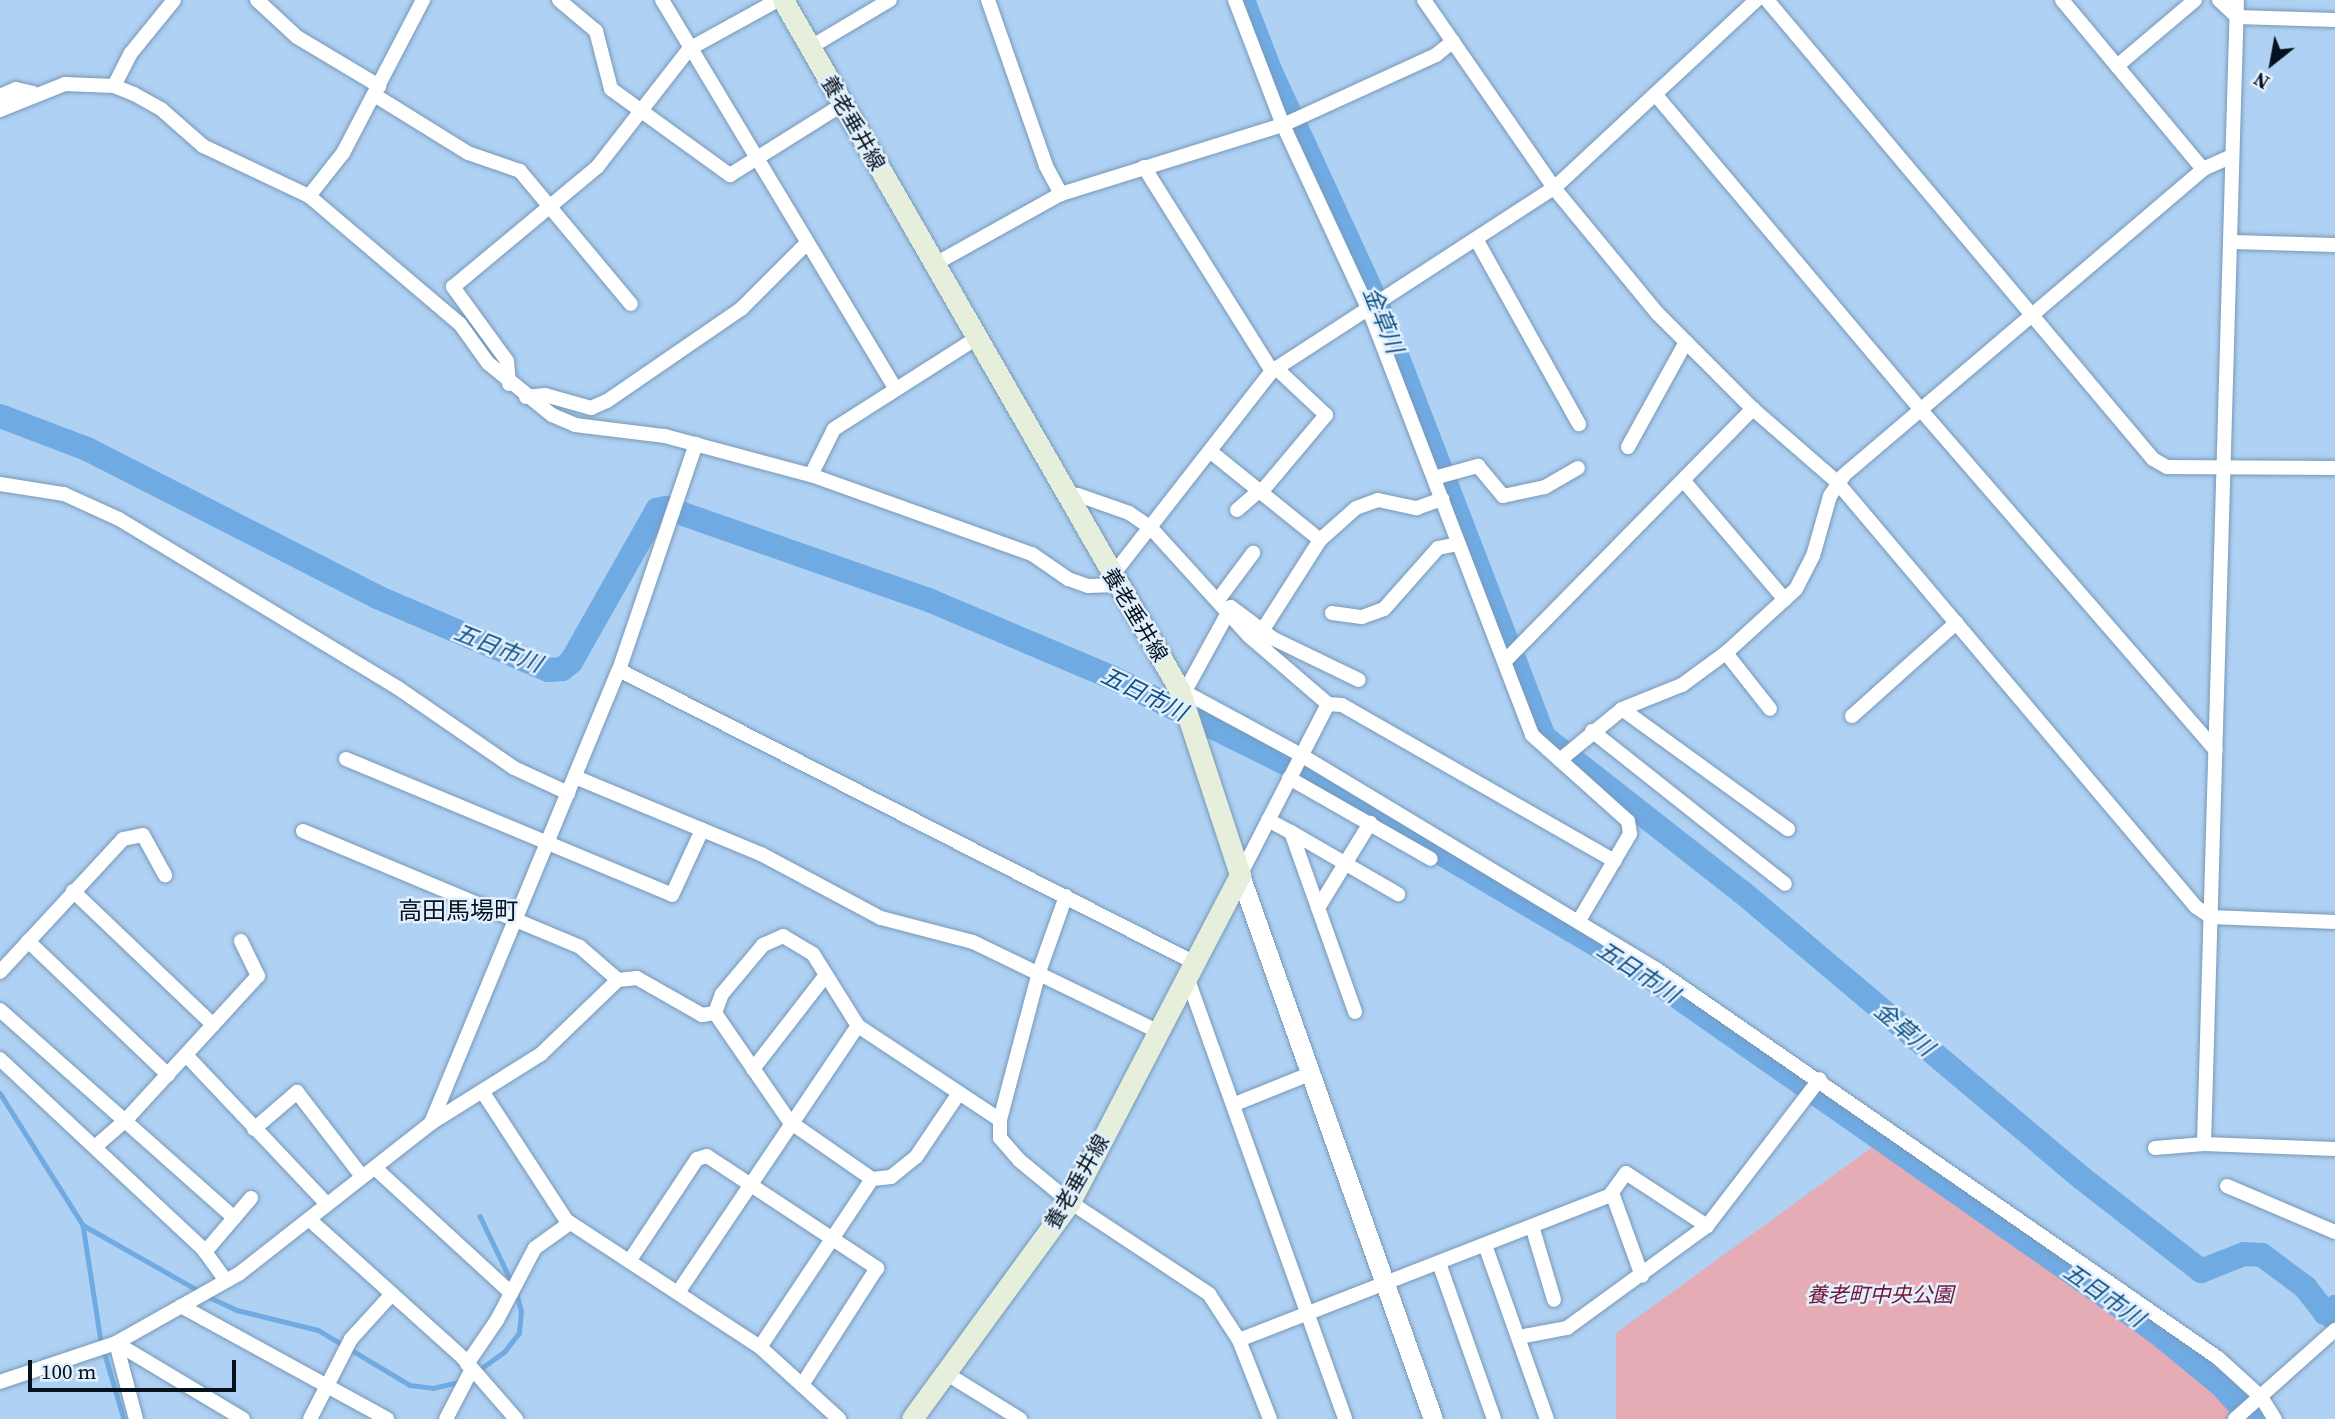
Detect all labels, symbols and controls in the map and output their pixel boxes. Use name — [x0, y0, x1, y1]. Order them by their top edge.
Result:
north arrow — [2237, 28, 2307, 98]
text: N — [2249, 66, 2274, 96]
street label: 養老垂井線 — [816, 71, 890, 175]
water label: 金草川 — [1357, 283, 1409, 357]
street label: 養老垂井線 — [1097, 564, 1173, 666]
water label: 五日市川 — [450, 618, 546, 678]
water label: 五日市川 — [1097, 661, 1191, 727]
district label: 高田馬場町 — [398, 897, 518, 925]
water label: 五日市川 — [1592, 935, 1684, 1009]
water label: 金草川 — [1869, 996, 1939, 1062]
street label: 養老垂井線 — [1040, 1130, 1114, 1234]
water label: 五日市川 — [2058, 1257, 2150, 1333]
park label: 養老町中央公園 — [1807, 1282, 1953, 1308]
scale bar — [32, 1346, 240, 1390]
text: 100 m — [41, 1357, 96, 1386]

